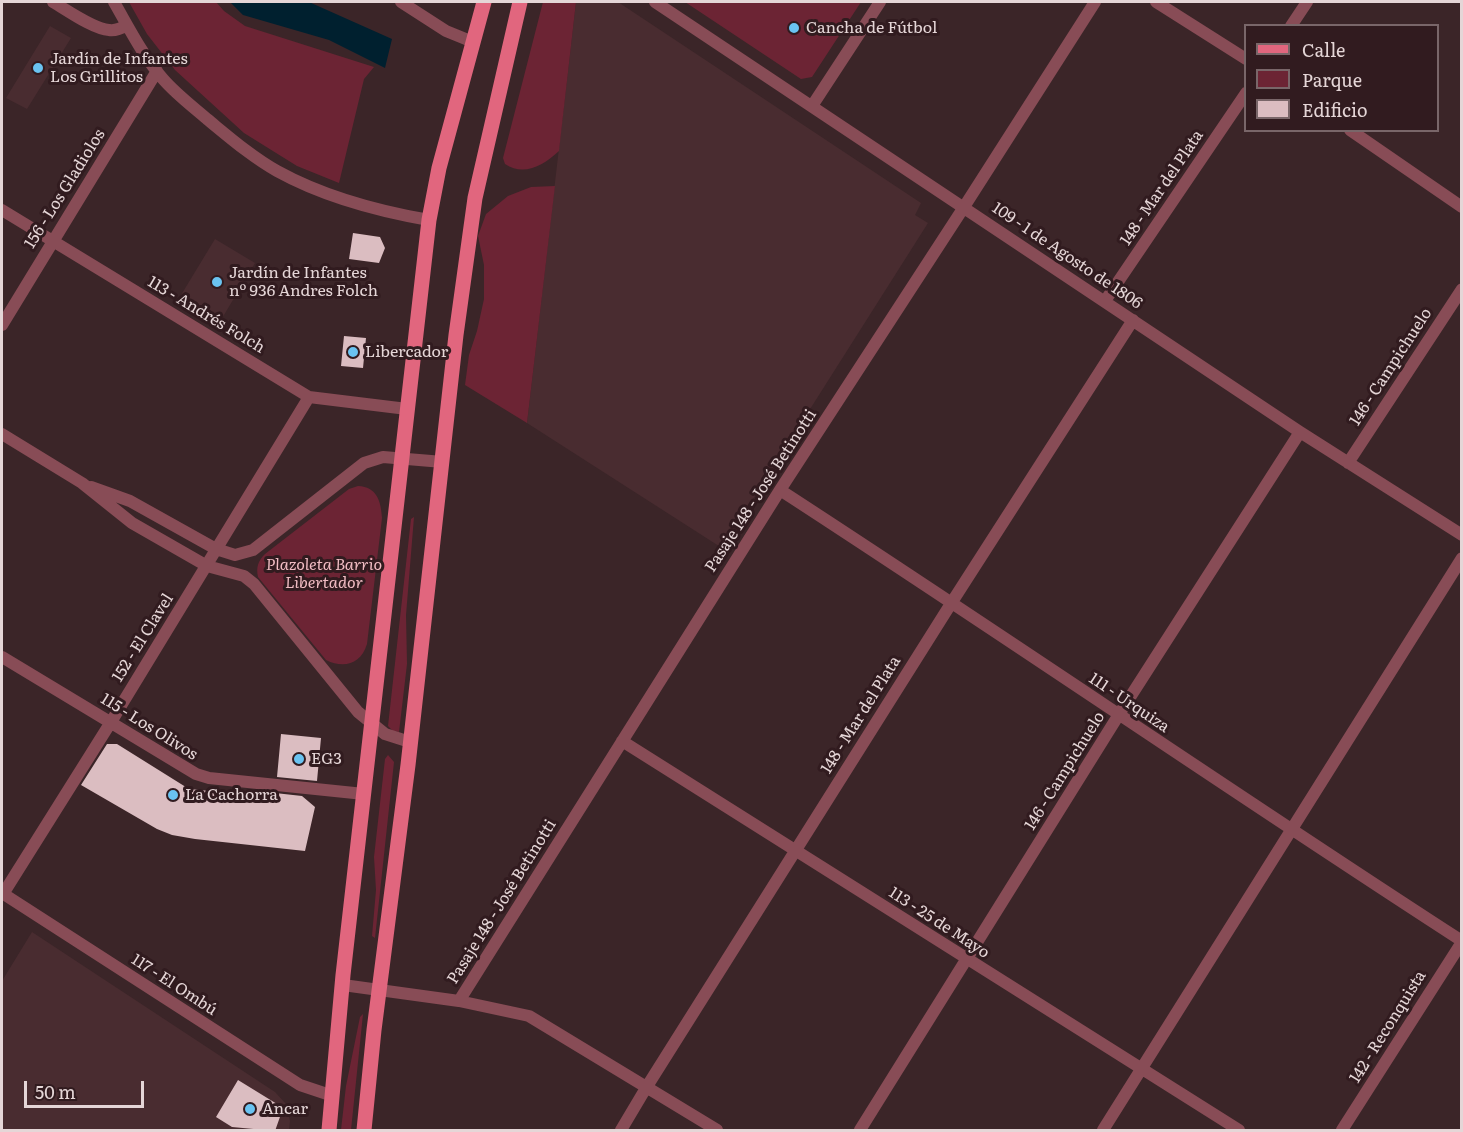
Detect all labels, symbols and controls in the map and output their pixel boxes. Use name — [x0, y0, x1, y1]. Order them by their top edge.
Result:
place label: Cancha de Fútbol — [806, 18, 937, 38]
marker: Cancha de Fútbol — [787, 21, 801, 35]
legend — [1244, 24, 1439, 132]
text: Calle — [1302, 36, 1345, 63]
place label: Jardín de Infantes Los Grillitos — [50, 49, 188, 87]
marker: Jardín de Infantes Los Grillitos — [31, 61, 45, 75]
text: Parque — [1302, 66, 1362, 93]
text: Edificio — [1302, 96, 1368, 123]
street label: 156 - Los Gladiolos — [21, 126, 109, 252]
street label: 148 - Mar del Plata — [1116, 127, 1208, 249]
street label: 109 - 1 de Agosto de 1806 — [988, 199, 1146, 313]
place label: Jardín de Infantes nº 936 Andres Folch — [229, 263, 378, 301]
street label: 113 - Andrés Folch — [144, 272, 268, 358]
marker: Jardín de Infantes nº 936 Andres Folch — [210, 275, 224, 289]
street label: 146 - Campichuelo — [1346, 305, 1436, 429]
place label: Libercador — [365, 342, 448, 362]
marker: Libercador — [346, 345, 360, 359]
street label: Pasaje 148 - José Betinotti — [701, 406, 821, 576]
park label: Plazoleta Barrio Libertador — [266, 555, 382, 593]
street label: 152 - El Clavel — [108, 590, 178, 686]
street label: 148 - Mar del Plata — [817, 653, 905, 777]
street label: 111 - Urquiza — [1085, 669, 1173, 737]
street label: 115 - Los Olivos — [97, 690, 201, 764]
street label: 146 - Campichuelo — [1021, 708, 1109, 834]
place label: EG3 — [311, 749, 342, 769]
marker: EG3 — [292, 752, 306, 766]
place label: La Cachorra — [185, 785, 278, 805]
marker: La Cachorra — [166, 788, 180, 802]
street label: Pasaje 148 - José Betinotti — [443, 816, 561, 988]
street label: 113 - 25 de Mayo — [885, 883, 993, 963]
street label: 117 - El Ombú — [128, 950, 220, 1020]
street label: 142 - Reconquista — [1346, 967, 1430, 1087]
scale bar — [27, 1069, 147, 1107]
text: 50 m — [35, 1078, 76, 1105]
place label: Ancar — [262, 1099, 308, 1119]
marker: Ancar — [243, 1102, 257, 1116]

